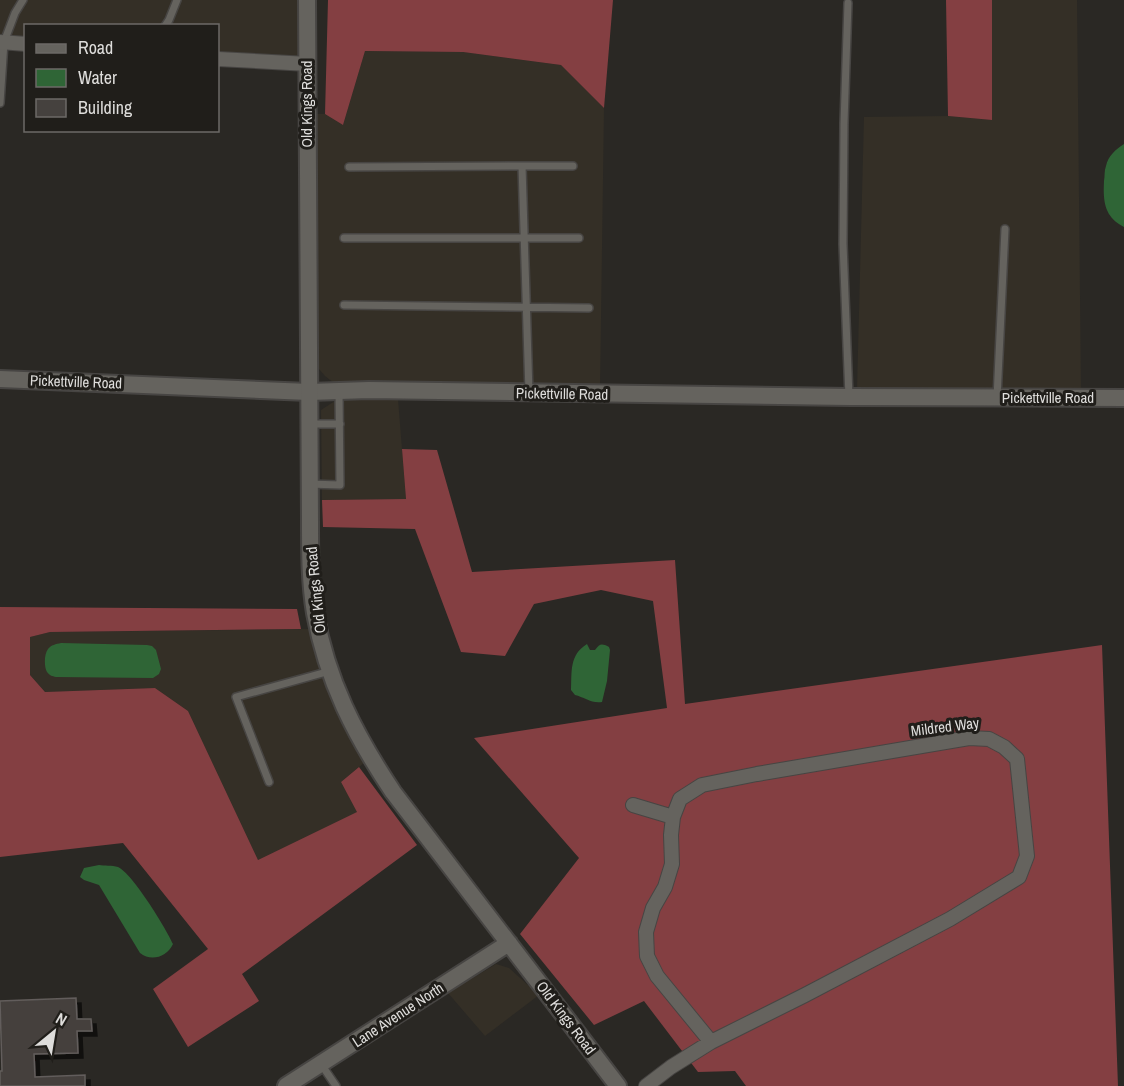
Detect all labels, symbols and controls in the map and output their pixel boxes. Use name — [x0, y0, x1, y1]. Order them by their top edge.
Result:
legend — [24, 24, 219, 132]
text: Road — [78, 35, 113, 60]
street label: Old Kings Road — [296, 61, 317, 147]
text: Water — [78, 65, 117, 90]
text: Building — [78, 95, 133, 120]
street label: Pickettville Road — [30, 369, 123, 394]
street label: Pickettville Road — [516, 382, 608, 405]
street label: Pickettville Road — [1002, 387, 1094, 408]
street label: Old Kings Road — [301, 546, 330, 634]
street label: Mildred Way — [910, 712, 981, 741]
street label: Lane Avenue North — [348, 977, 448, 1052]
street label: Old Kings Road — [532, 977, 601, 1059]
north arrow — [24, 1002, 84, 1062]
text: N — [52, 1007, 71, 1031]

